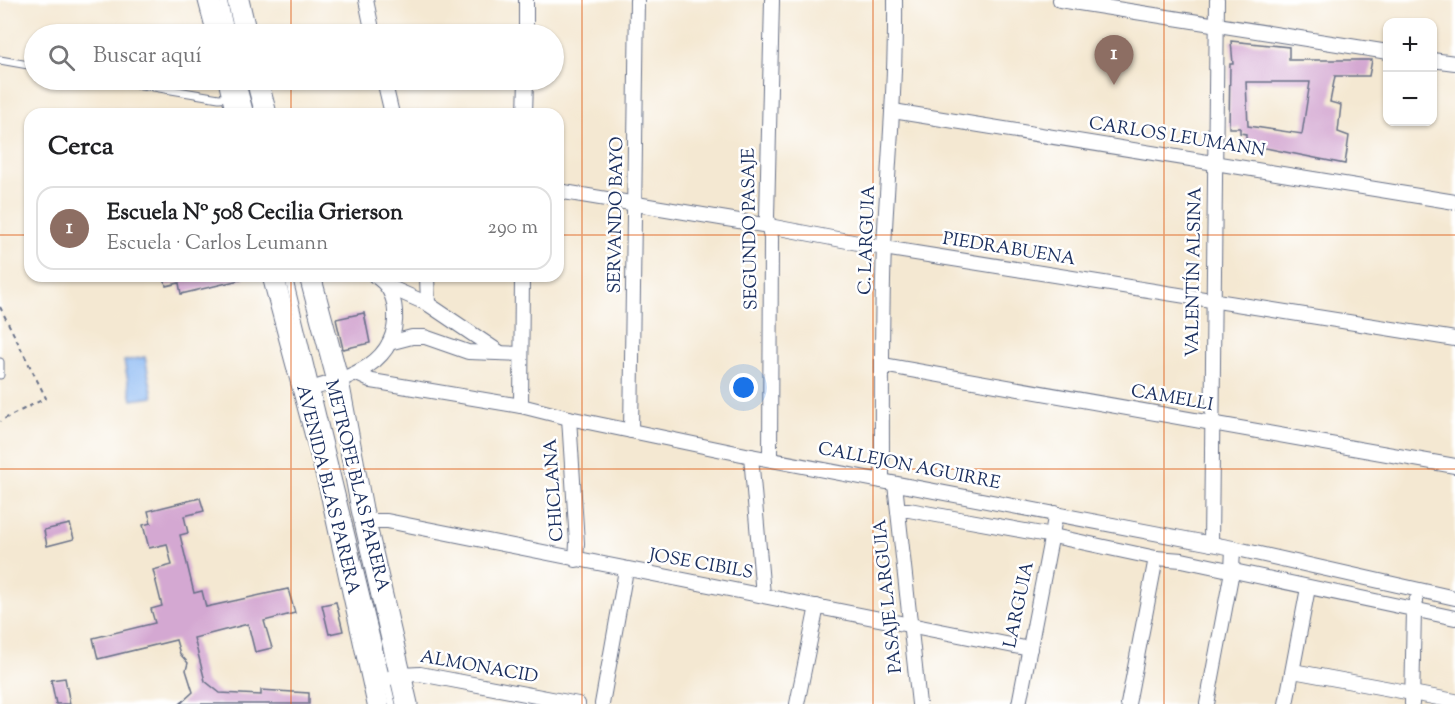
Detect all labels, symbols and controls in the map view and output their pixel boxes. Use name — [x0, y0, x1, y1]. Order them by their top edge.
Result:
map controls — [1383, 18, 1437, 126]
button: + — [1383, 18, 1437, 72]
search box — [24, 24, 564, 90]
pin: 1 — [1094, 36, 1134, 85]
icon: search — [45, 41, 78, 74]
text: Buscar aquí — [93, 41, 202, 73]
button: − — [1383, 72, 1437, 126]
street label: CARLOS LEUMANN — [1087, 111, 1267, 165]
text: Cerca — [48, 129, 114, 166]
street label: SERVANDO BAYO — [603, 136, 631, 294]
street label: SEGUNDO PASAJE — [737, 148, 765, 310]
street label: C. LARGUIA — [853, 184, 883, 295]
street label: VALENTÍN ALSINA — [1181, 186, 1209, 357]
text: Escuela Nº 508 Cecilia Grierson — [107, 198, 403, 230]
text: 1 — [66, 214, 73, 243]
text: 290 m — [488, 214, 538, 243]
street label: PIEDRABUENA — [941, 227, 1078, 273]
text: Escuela · Carlos Leumann — [107, 230, 328, 259]
your location — [729, 373, 758, 402]
street label: METROFE BLAS PARERA — [317, 377, 395, 595]
street label: CAMELLI — [1129, 379, 1215, 419]
street label: AVENIDA BLAS PARERA — [288, 382, 366, 598]
street label: CHICLANA — [538, 437, 572, 542]
street label: CALLEJON AGUIRRE — [816, 437, 1002, 497]
street label: PASAJE LARGUIA — [868, 517, 910, 674]
street label: JOSE CIBILS — [646, 543, 755, 587]
street label: LARGUIA — [998, 559, 1042, 651]
street label: ALMONACID — [418, 645, 540, 691]

